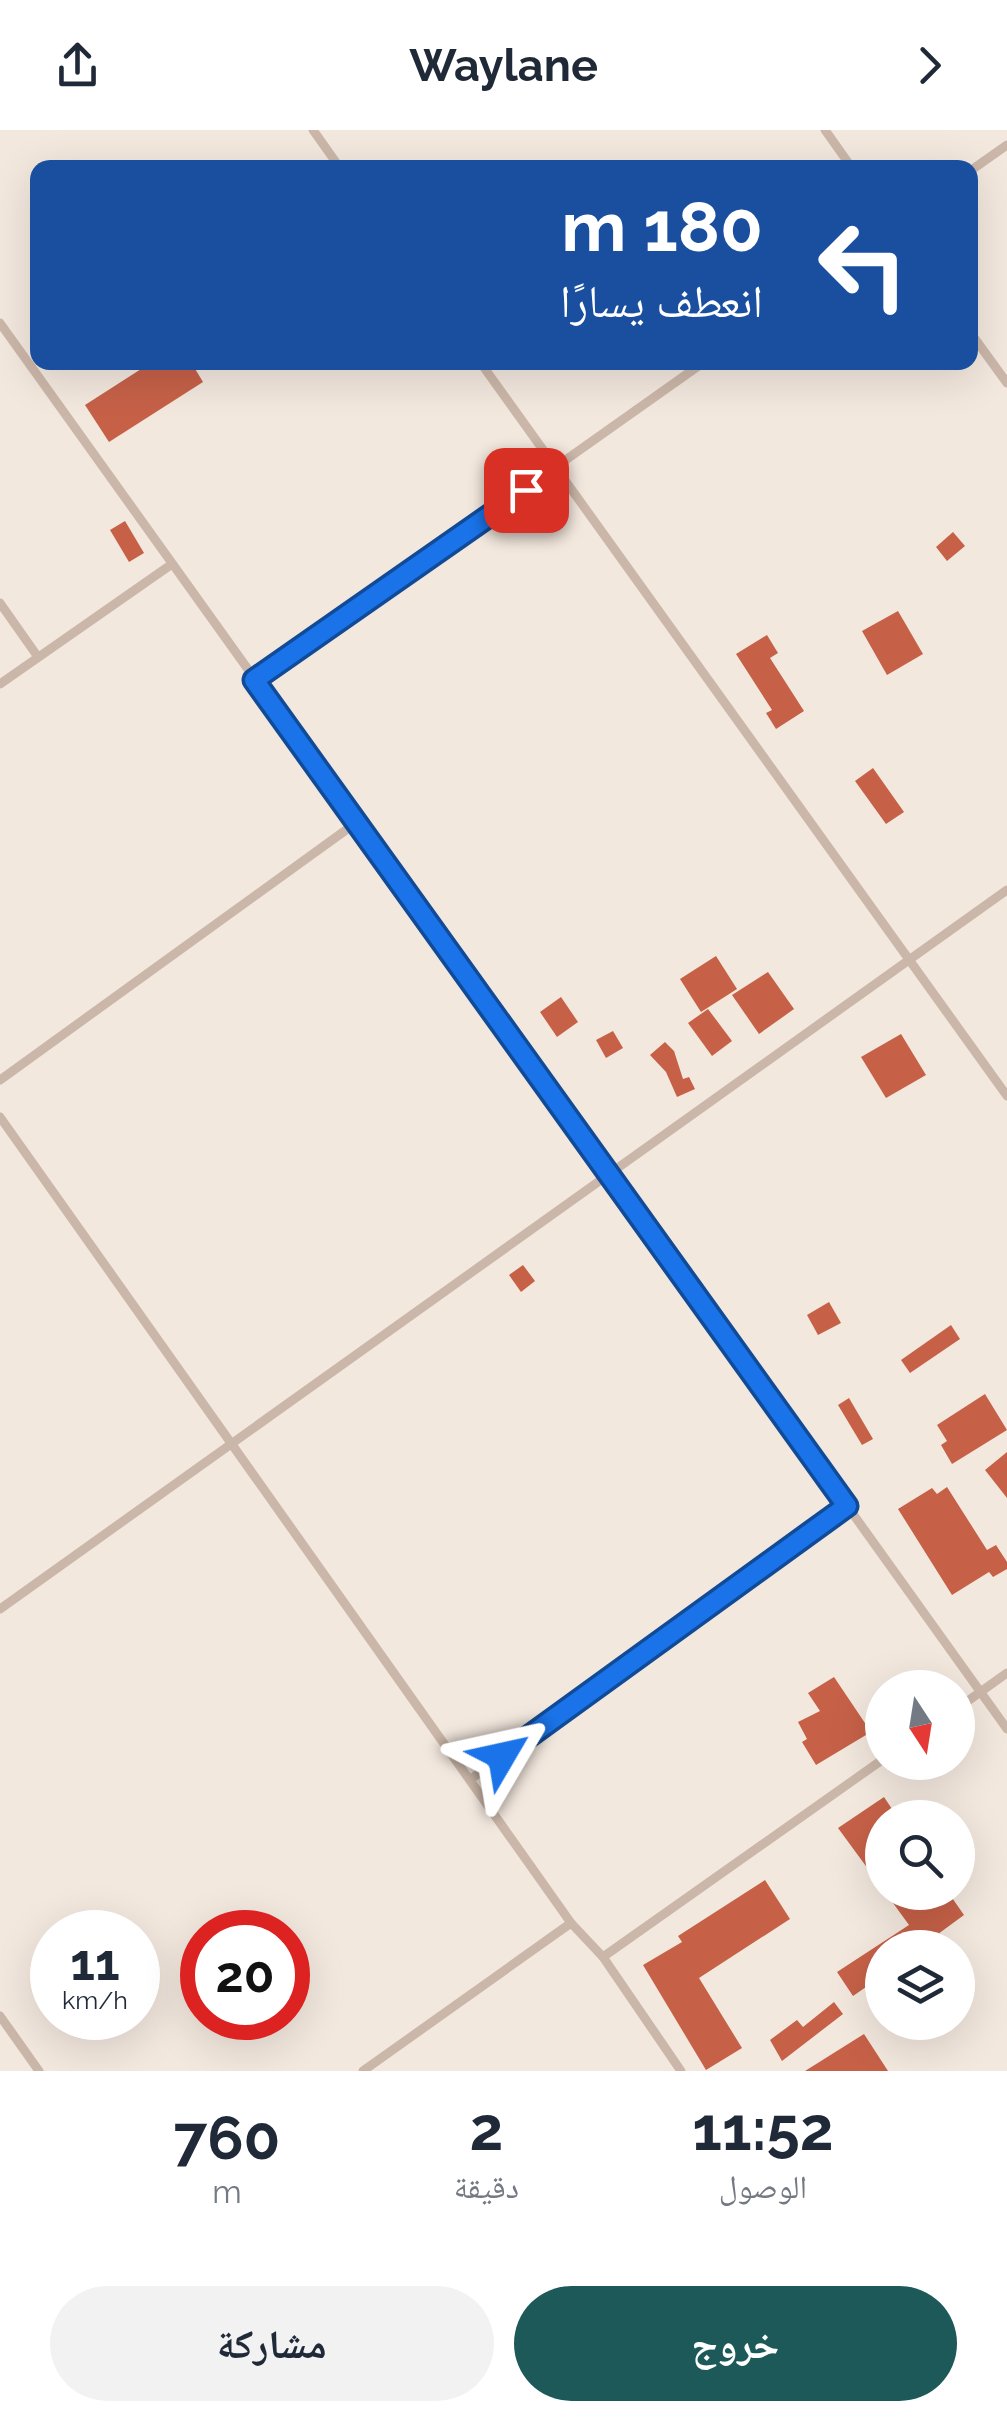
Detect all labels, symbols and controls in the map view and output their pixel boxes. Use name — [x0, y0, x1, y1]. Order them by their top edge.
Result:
icon: share — [50, 38, 105, 93]
icon: forward — [902, 38, 957, 93]
text: Waylane — [409, 39, 598, 92]
text: 180 m — [561, 185, 763, 267]
icon: left — [798, 200, 928, 330]
text: انعطف يسارًا — [560, 275, 763, 328]
pin — [484, 448, 569, 533]
icon: arrive — [499, 463, 554, 518]
north arrow — [865, 1670, 975, 1780]
map controls — [865, 1670, 975, 2040]
position arrow — [450, 1704, 554, 1808]
button: search — [865, 1800, 975, 1910]
speed limit sign: 20 — [180, 1910, 310, 2040]
button: layers — [865, 1930, 975, 2040]
text: 11 — [70, 1933, 120, 1992]
text: km/h — [62, 1985, 128, 2015]
text: 2 — [469, 2094, 503, 2164]
text: 11:52 — [692, 2094, 834, 2164]
text: 760 — [173, 2103, 280, 2173]
text: دقيقة — [454, 2168, 519, 2205]
text: الوصول — [719, 2168, 807, 2205]
text: m — [212, 2173, 242, 2210]
button: مشاركة — [50, 2286, 494, 2401]
button: خروج — [514, 2286, 957, 2401]

